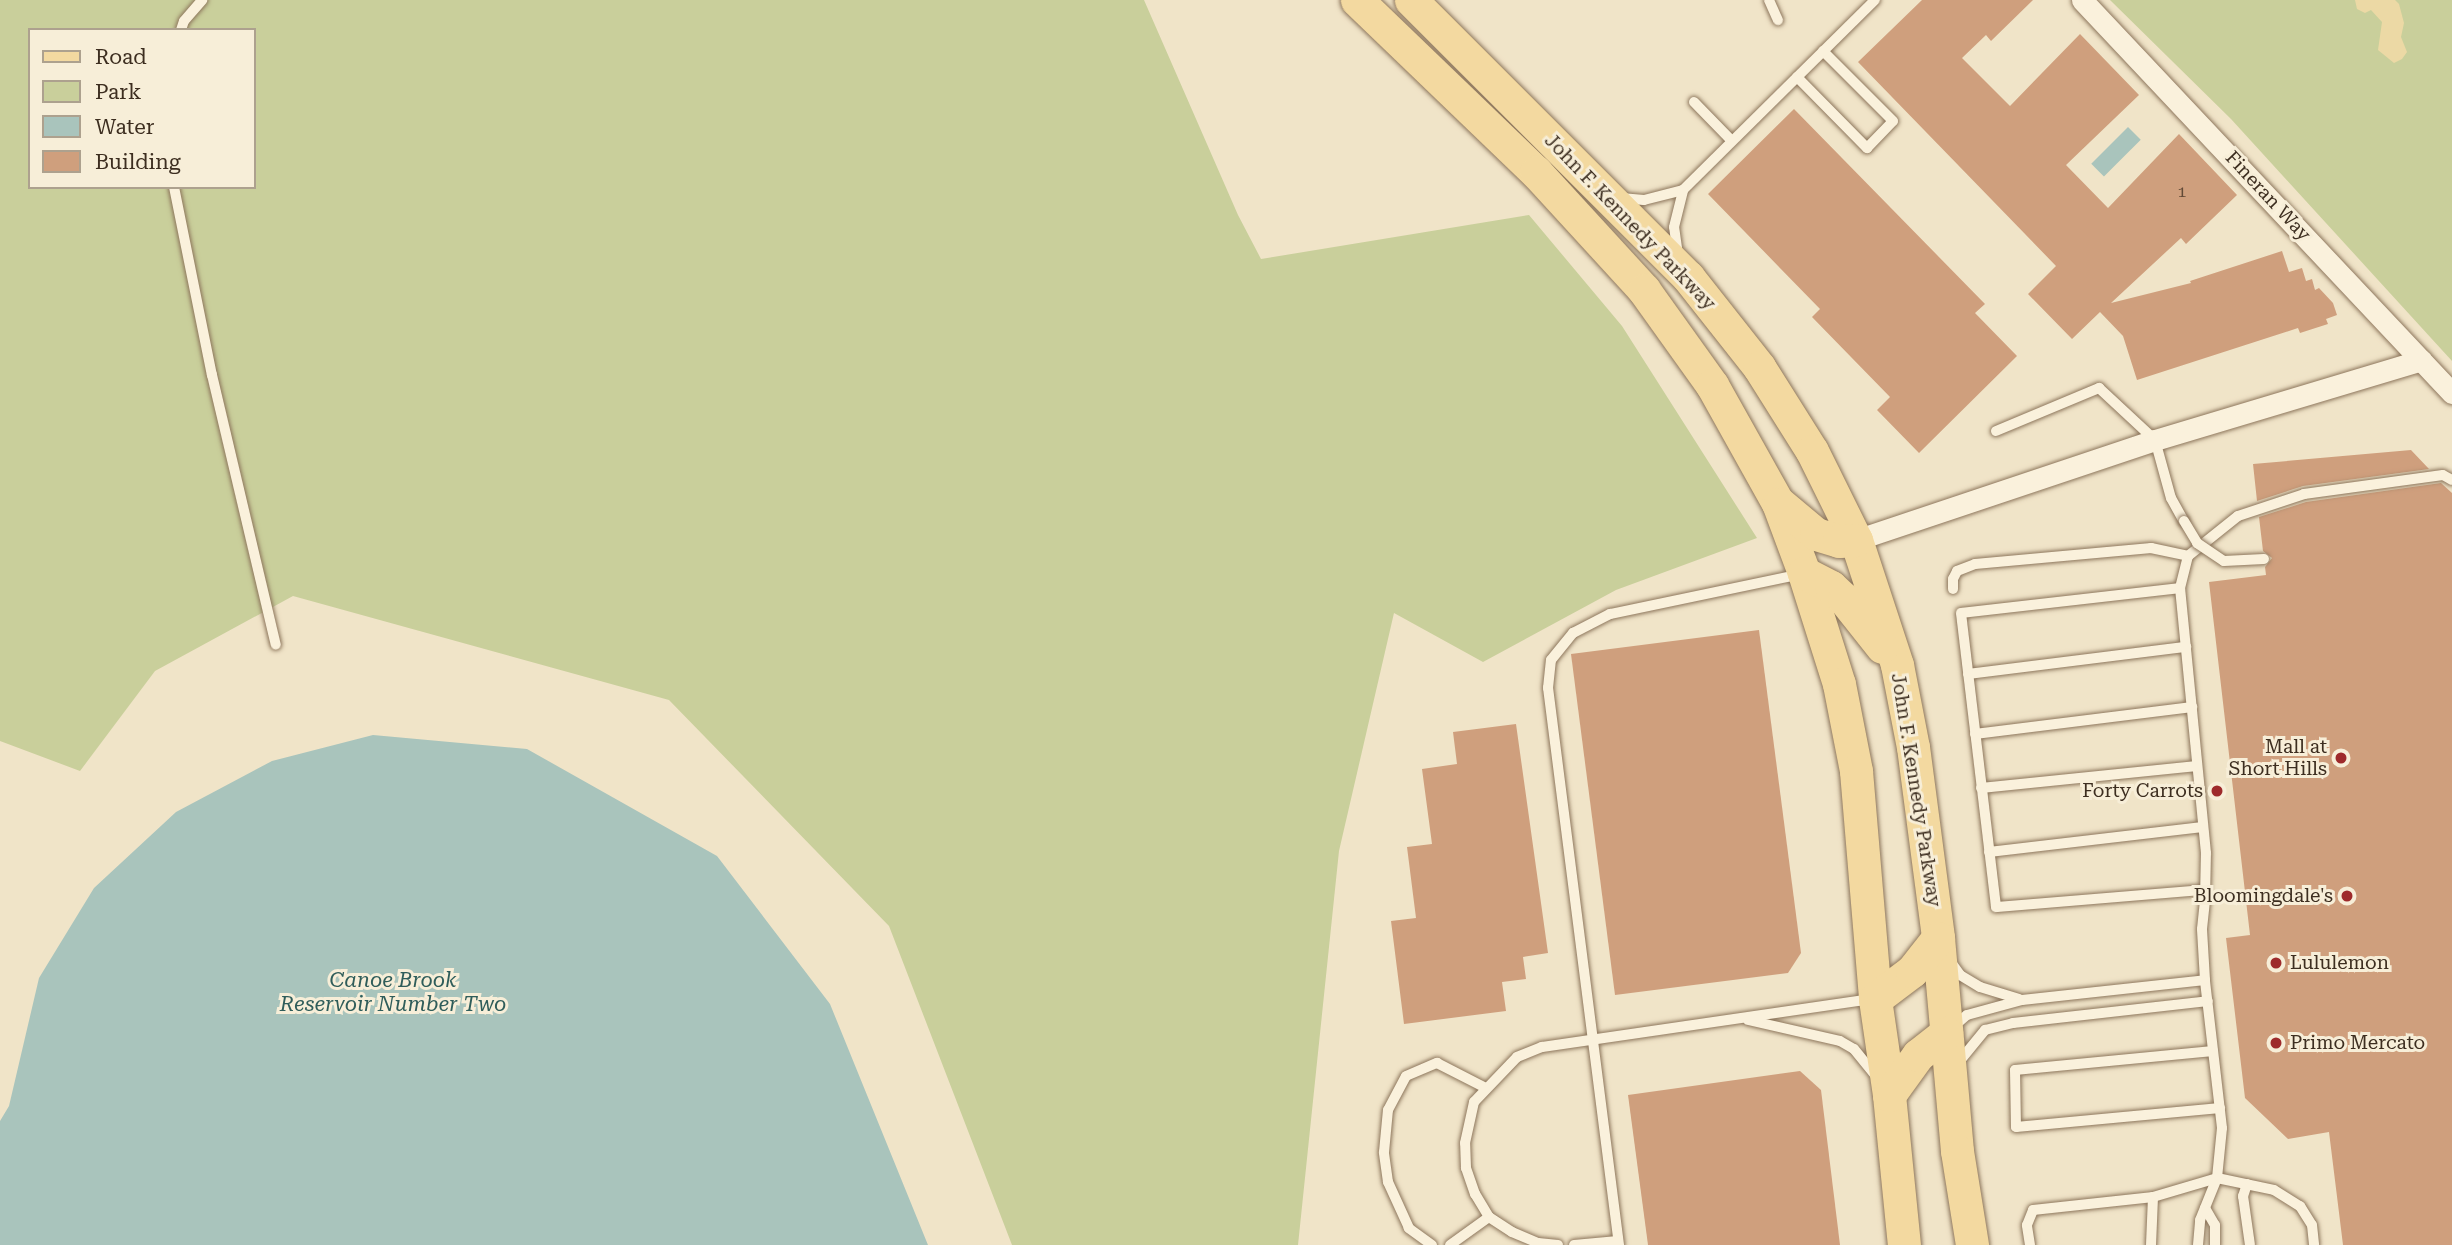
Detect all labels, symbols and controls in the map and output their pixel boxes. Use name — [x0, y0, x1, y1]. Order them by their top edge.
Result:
legend — [28, 28, 256, 189]
text: Road — [95, 45, 147, 69]
text: Park — [95, 80, 141, 104]
text: Water — [95, 115, 154, 139]
street label: John F. Kennedy Parkway — [1540, 129, 1720, 315]
street label: Fineran Way — [2221, 146, 2315, 246]
text: Building — [95, 150, 181, 174]
house number: 1 — [2178, 182, 2186, 202]
street label: John F. Kennedy Parkway — [1886, 672, 1946, 908]
place label: Mall at Short Hills — [2229, 736, 2327, 780]
marker: Mall at Short Hills — [2333, 750, 2349, 766]
place label: Forty Carrots — [2082, 780, 2203, 802]
marker: Forty Carrots — [2209, 783, 2225, 799]
place label: Bloomingdale's — [2194, 885, 2333, 907]
marker: Bloomingdale's — [2339, 888, 2355, 904]
place label: Lululemon — [2290, 952, 2389, 974]
marker: Lululemon — [2268, 955, 2284, 971]
water label: Canoe Brook Reservoir Number Two — [280, 967, 506, 1017]
place label: Primo Mercato — [2290, 1032, 2425, 1054]
marker: Primo Mercato — [2268, 1035, 2284, 1051]

